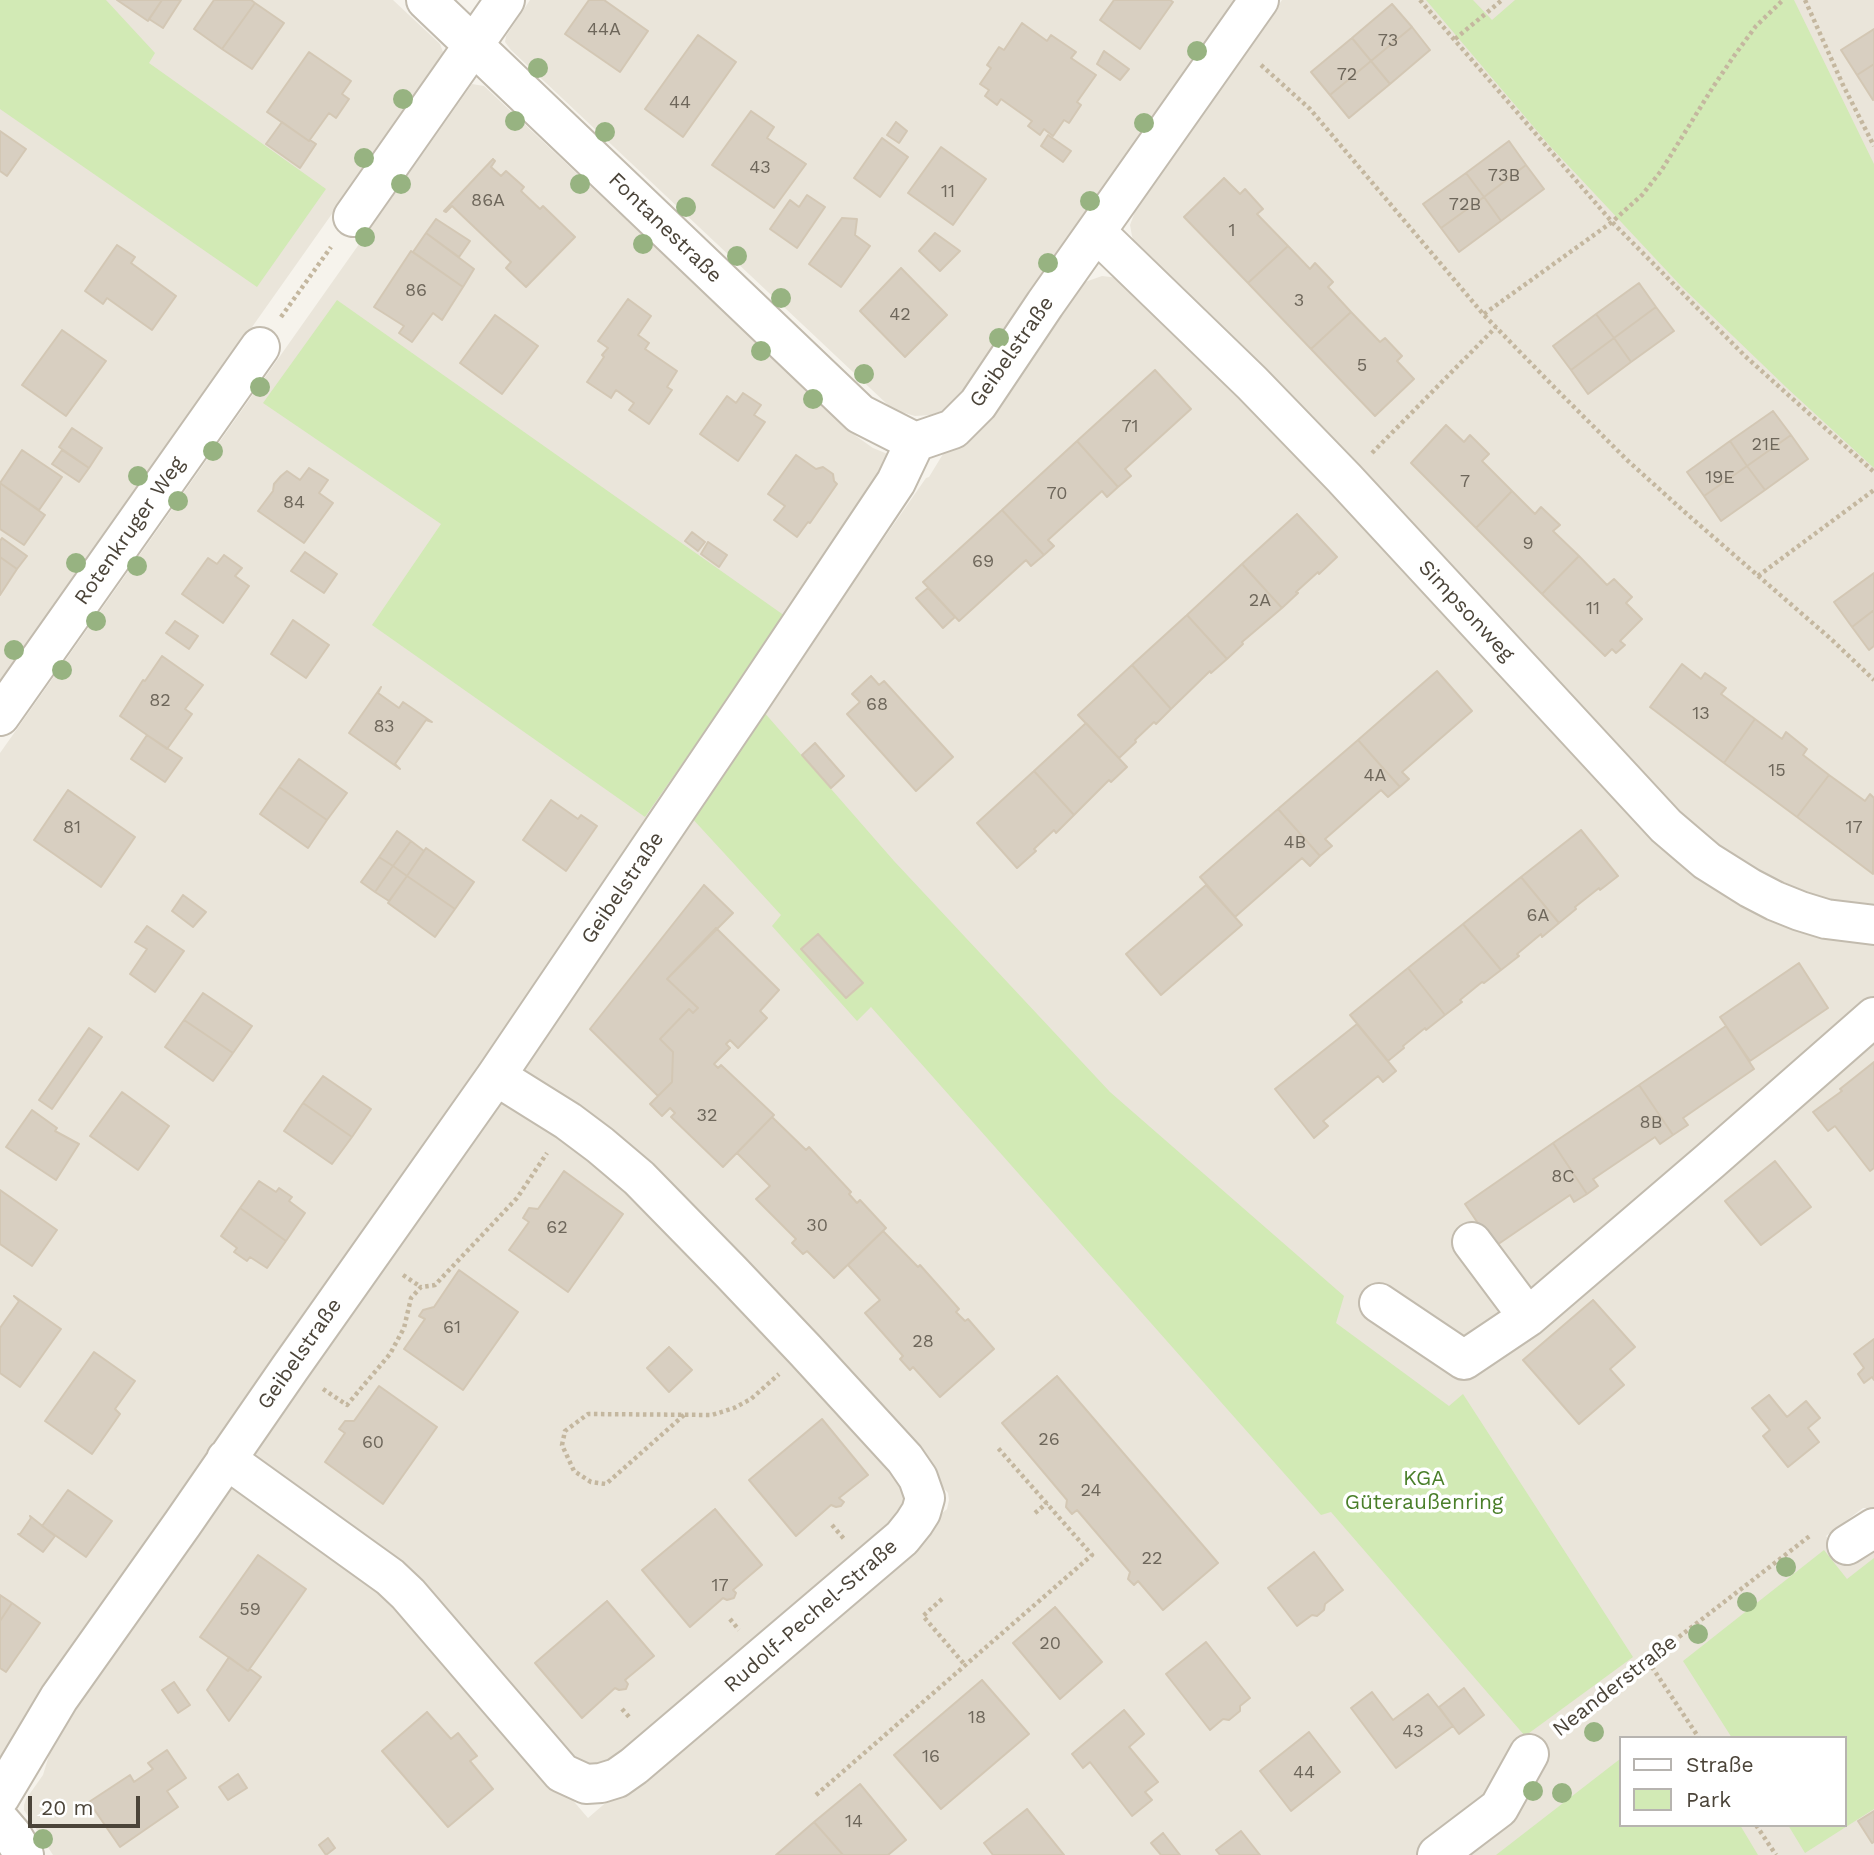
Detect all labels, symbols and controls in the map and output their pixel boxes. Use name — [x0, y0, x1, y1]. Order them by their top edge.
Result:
house number: 44A — [587, 19, 621, 41]
house number: 73 — [1378, 30, 1398, 52]
house number: 72 — [1337, 64, 1357, 86]
house number: 44 — [669, 92, 691, 114]
house number: 43 — [749, 157, 771, 179]
house number: 73B — [1488, 165, 1520, 187]
street label: Fontanestraße — [603, 168, 727, 288]
house number: 11 — [941, 181, 955, 203]
house number: 86A — [471, 190, 505, 212]
house number: 72B — [1449, 194, 1481, 216]
house number: 1 — [1228, 220, 1236, 242]
house number: 86 — [405, 280, 427, 302]
house number: 3 — [1294, 290, 1304, 312]
street label: Geibelstraße — [964, 292, 1060, 412]
house number: 42 — [889, 304, 911, 326]
house number: 5 — [1357, 355, 1367, 377]
house number: 71 — [1121, 416, 1139, 438]
house number: 21E — [1752, 434, 1780, 456]
street label: Rotenkruger Weg — [69, 452, 191, 610]
house number: 19E — [1705, 467, 1735, 489]
house number: 7 — [1460, 471, 1470, 493]
house number: 70 — [1047, 483, 1067, 505]
house number: 84 — [283, 492, 305, 514]
house number: 9 — [1522, 533, 1534, 555]
house number: 69 — [972, 551, 994, 573]
street label: Simpsonweg — [1413, 555, 1519, 667]
house number: 2A — [1249, 590, 1271, 612]
house number: 11 — [1586, 598, 1600, 620]
house number: 82 — [149, 690, 171, 712]
house number: 68 — [866, 694, 888, 716]
house number: 13 — [1692, 703, 1710, 725]
house number: 83 — [373, 716, 395, 738]
house number: 15 — [1768, 760, 1786, 782]
house number: 4A — [1364, 765, 1386, 787]
house number: 81 — [63, 817, 81, 839]
house number: 17 — [1845, 817, 1863, 839]
street label: Geibelstraße — [576, 827, 670, 949]
house number: 4B — [1284, 832, 1306, 854]
house number: 6A — [1527, 905, 1549, 927]
house number: 32 — [697, 1105, 717, 1127]
house number: 8B — [1640, 1112, 1662, 1134]
house number: 8C — [1551, 1166, 1575, 1188]
house number: 30 — [806, 1215, 828, 1237]
house number: 62 — [546, 1217, 568, 1239]
street label: Geibelstraße — [252, 1294, 348, 1414]
house number: 61 — [443, 1317, 461, 1339]
house number: 28 — [912, 1331, 934, 1353]
house number: 26 — [1038, 1429, 1060, 1451]
house number: 60 — [362, 1432, 384, 1454]
park label: KGA Güteraußenring — [1345, 1466, 1503, 1516]
house number: 24 — [1081, 1480, 1101, 1502]
street label: Rudolf-Pechel-Straße — [719, 1534, 903, 1698]
house number: 22 — [1142, 1548, 1162, 1570]
house number: 17 — [711, 1575, 729, 1597]
house number: 59 — [239, 1599, 261, 1621]
street label: Neanderstraße — [1548, 1630, 1682, 1742]
house number: 20 — [1039, 1633, 1061, 1655]
house number: 18 — [968, 1707, 986, 1729]
house number: 43 — [1402, 1721, 1424, 1743]
legend — [1618, 1736, 1846, 1827]
house number: 16 — [922, 1746, 940, 1768]
text: Straße — [1686, 1752, 1754, 1777]
house number: 44 — [1293, 1762, 1315, 1784]
scale bar — [32, 1782, 144, 1826]
text: Park — [1686, 1787, 1731, 1812]
text: 20 m — [41, 1795, 93, 1820]
house number: 14 — [845, 1811, 863, 1833]

